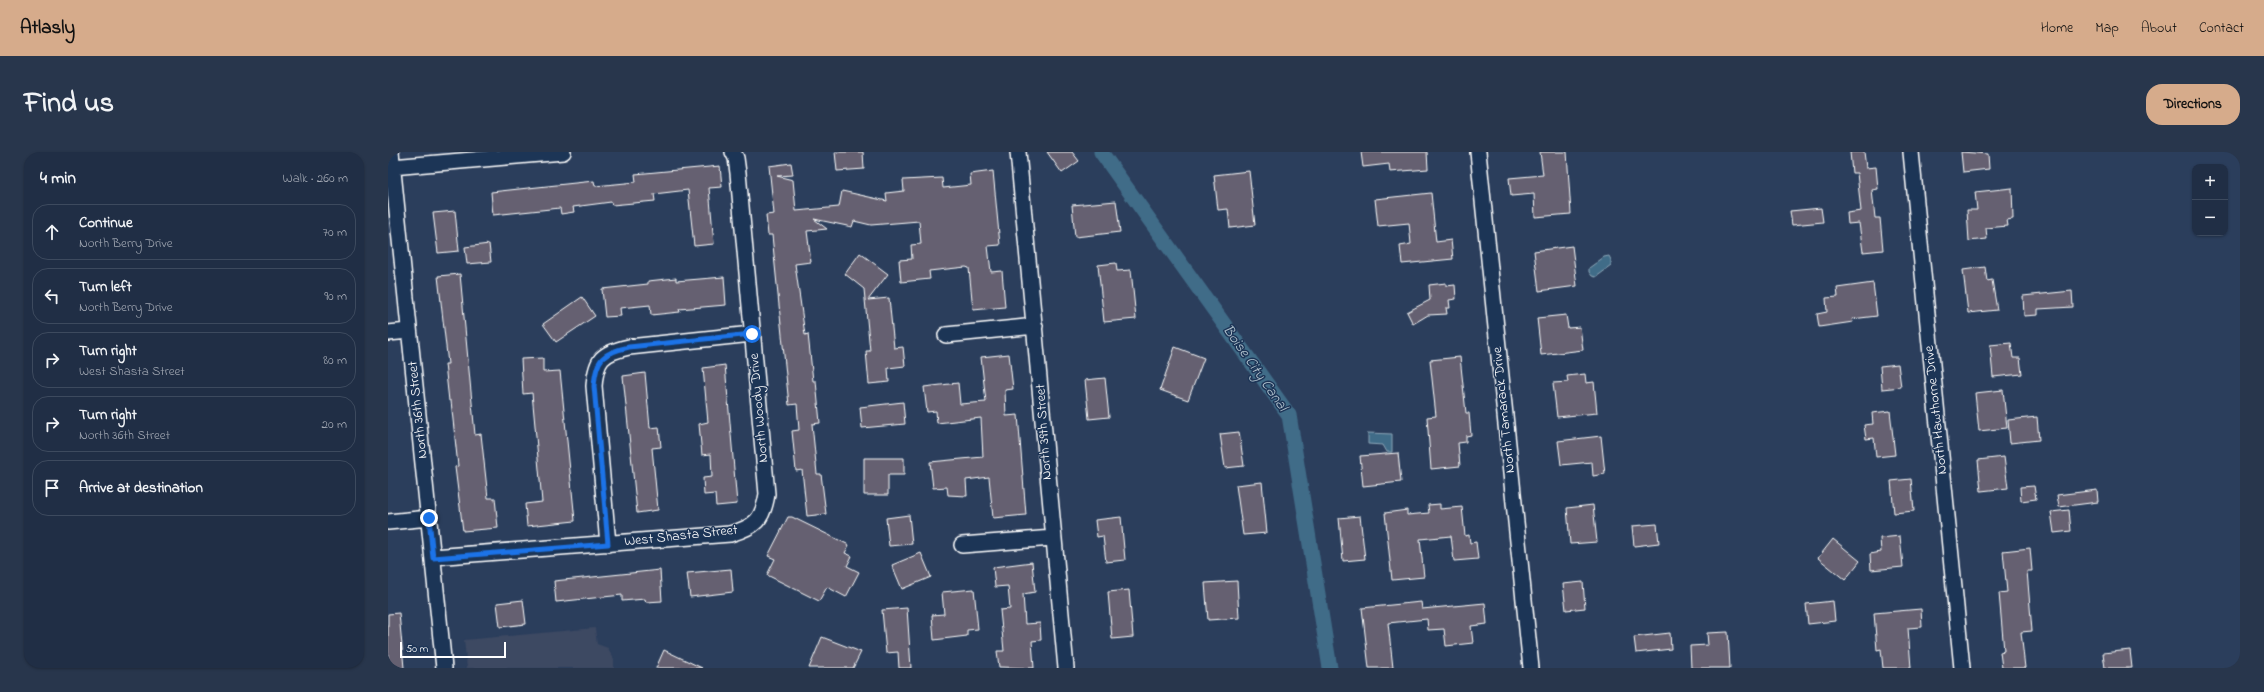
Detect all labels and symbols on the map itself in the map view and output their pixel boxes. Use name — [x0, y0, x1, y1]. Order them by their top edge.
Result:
water label: Boise City Canal — [1216, 320, 1294, 418]
route start — [743, 325, 761, 343]
street label: North Hawthorne Drive — [1919, 344, 1953, 476]
street label: North Tamarack Drive — [1487, 345, 1521, 474]
street label: North Woody Drive — [744, 352, 775, 464]
street label: North 36th Street — [402, 360, 434, 460]
street label: North 39th Street — [1030, 383, 1058, 481]
route end — [420, 509, 438, 527]
street label: West Shasta Street — [623, 520, 739, 552]
scale bar — [400, 640, 506, 659]

